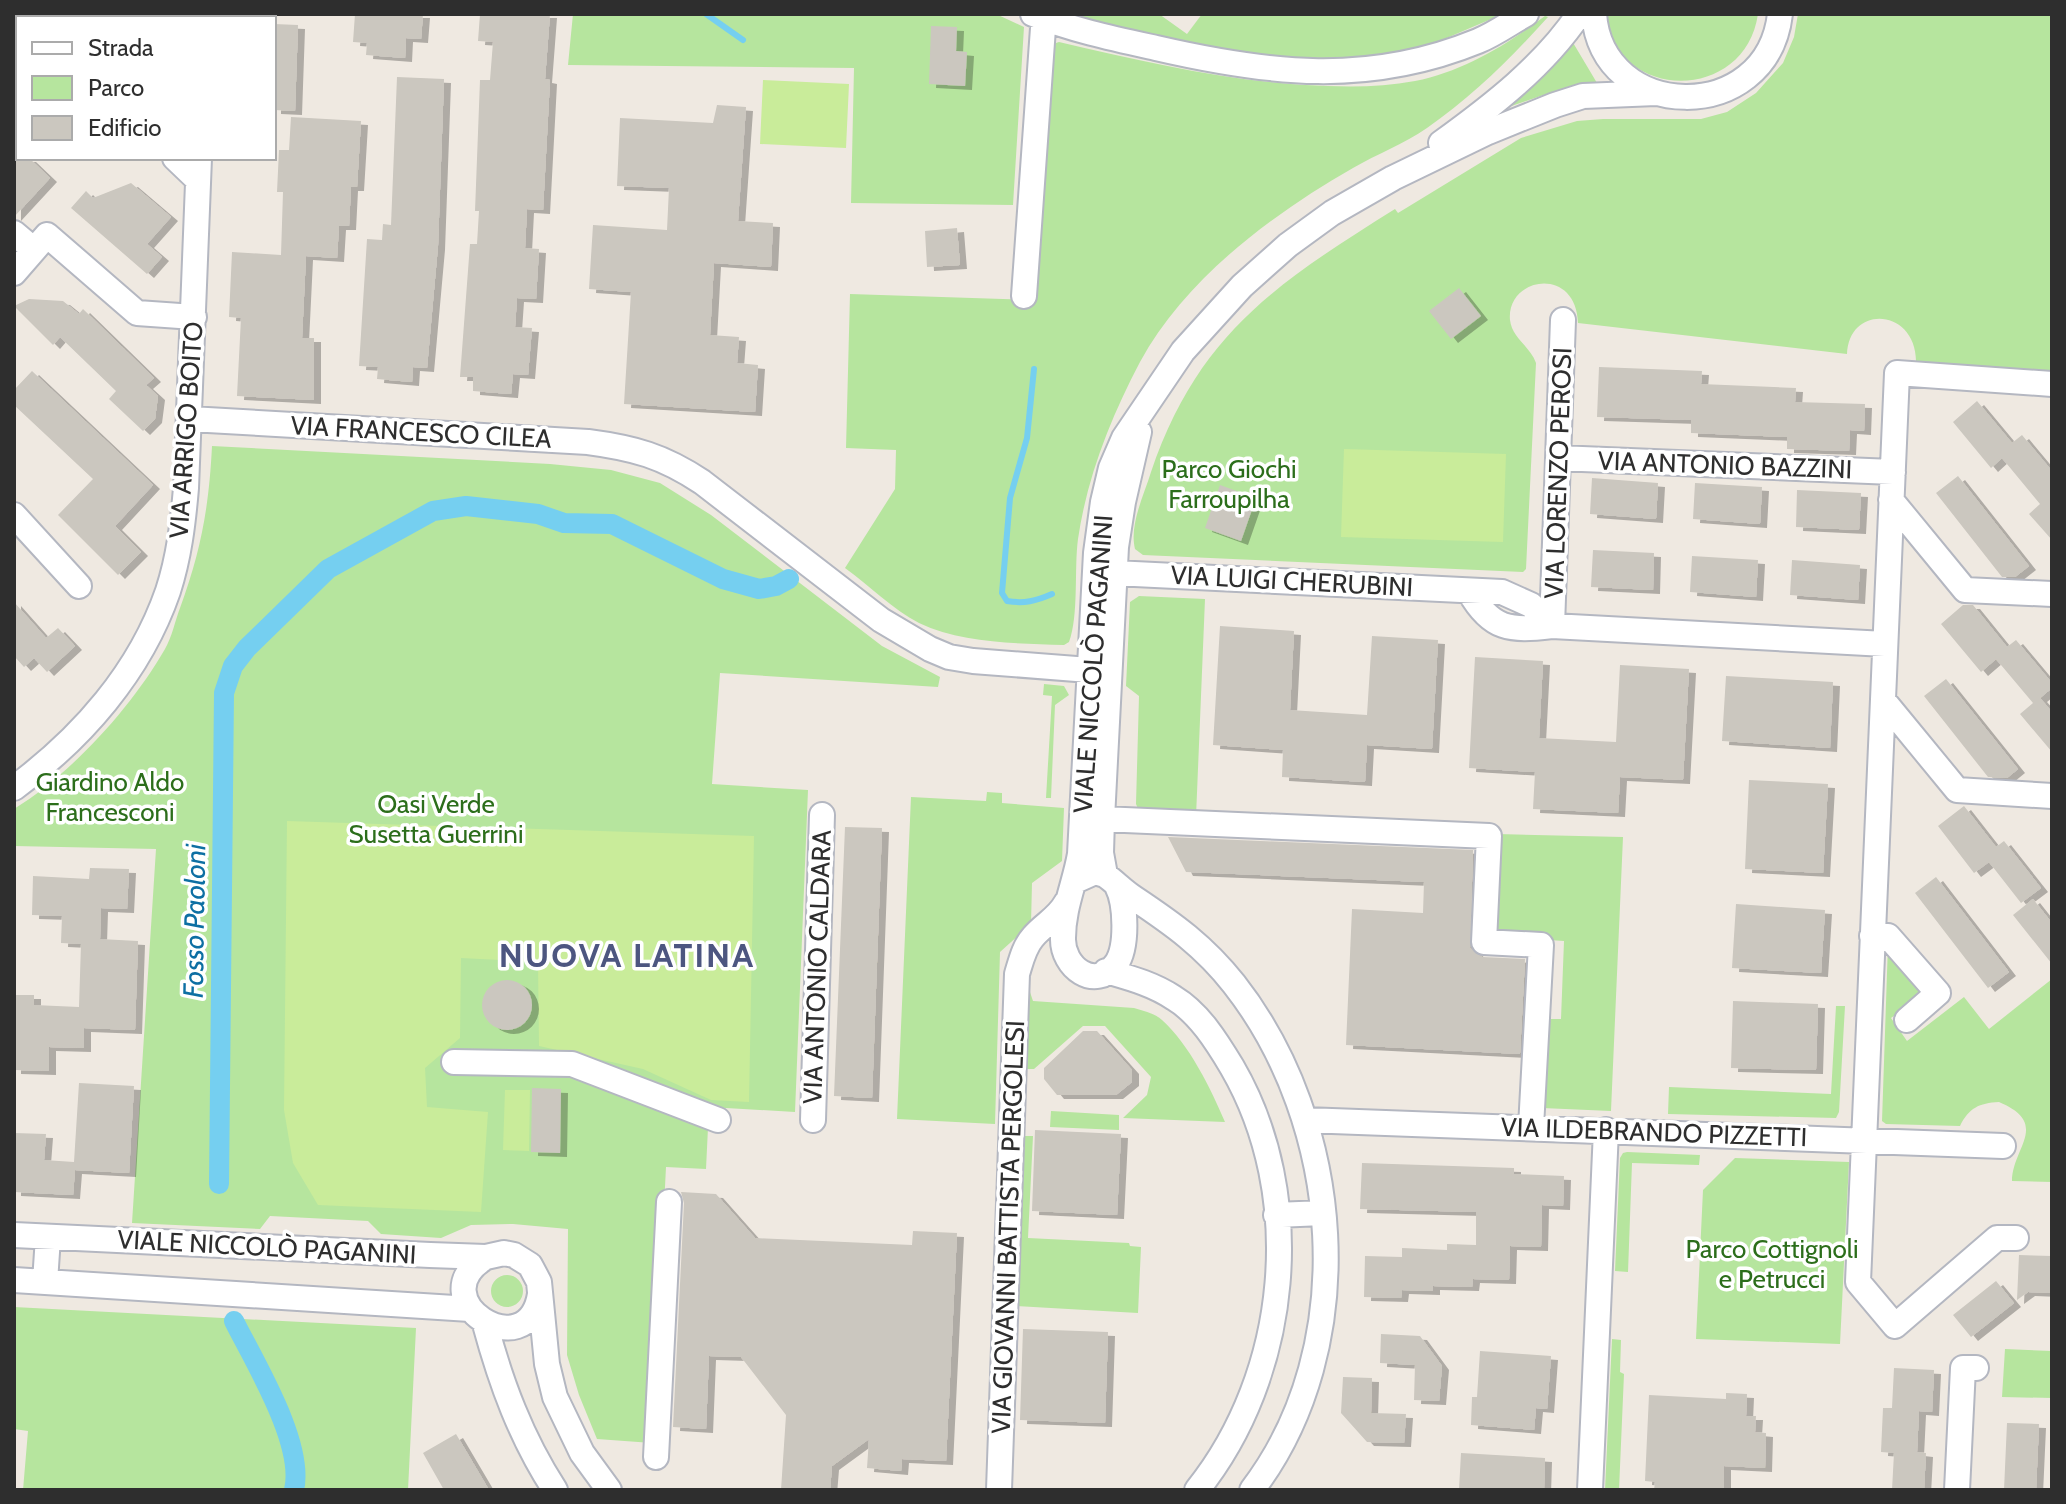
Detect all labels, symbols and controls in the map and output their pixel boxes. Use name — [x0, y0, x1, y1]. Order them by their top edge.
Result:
legend — [16, 16, 276, 160]
text: Strada — [88, 33, 154, 62]
text: Parco — [88, 73, 144, 102]
text: Edificio — [88, 113, 162, 142]
street label: VIA ARRIGO BOITO — [162, 321, 210, 539]
street label: VIA LORENZO PEROSI — [1538, 347, 1578, 599]
street label: VIA FRANCESCO CILEA — [290, 409, 552, 455]
street label: VIA ANTONIO BAZZINI — [1597, 445, 1853, 485]
park label: Parco Giochi Farroupilha — [1161, 453, 1297, 515]
street label: VIALE NICCOLÒ PAGANINI — [1067, 514, 1119, 814]
street label: VIA LUIGI CHERUBINI — [1170, 559, 1414, 603]
park label: Giardino Aldo Francesconi — [36, 766, 184, 828]
park label: Oasi Verde Susetta Guerrini — [349, 788, 523, 850]
street label: VIA ANTONIO CALDARA — [796, 829, 838, 1105]
water label: Fosso Paoloni — [176, 842, 212, 998]
district label: NUOVA LATINA — [499, 934, 755, 976]
street label: VIA GIOVANNI BATTISTA PERGOLESI — [985, 1020, 1031, 1434]
street label: VIA ILDEBRANDO PIZZETTI — [1500, 1111, 1808, 1153]
street label: VIALE NICCOLÒ PAGANINI — [117, 1223, 417, 1271]
park label: Parco Cottignoli e Petrucci — [1686, 1233, 1858, 1295]

